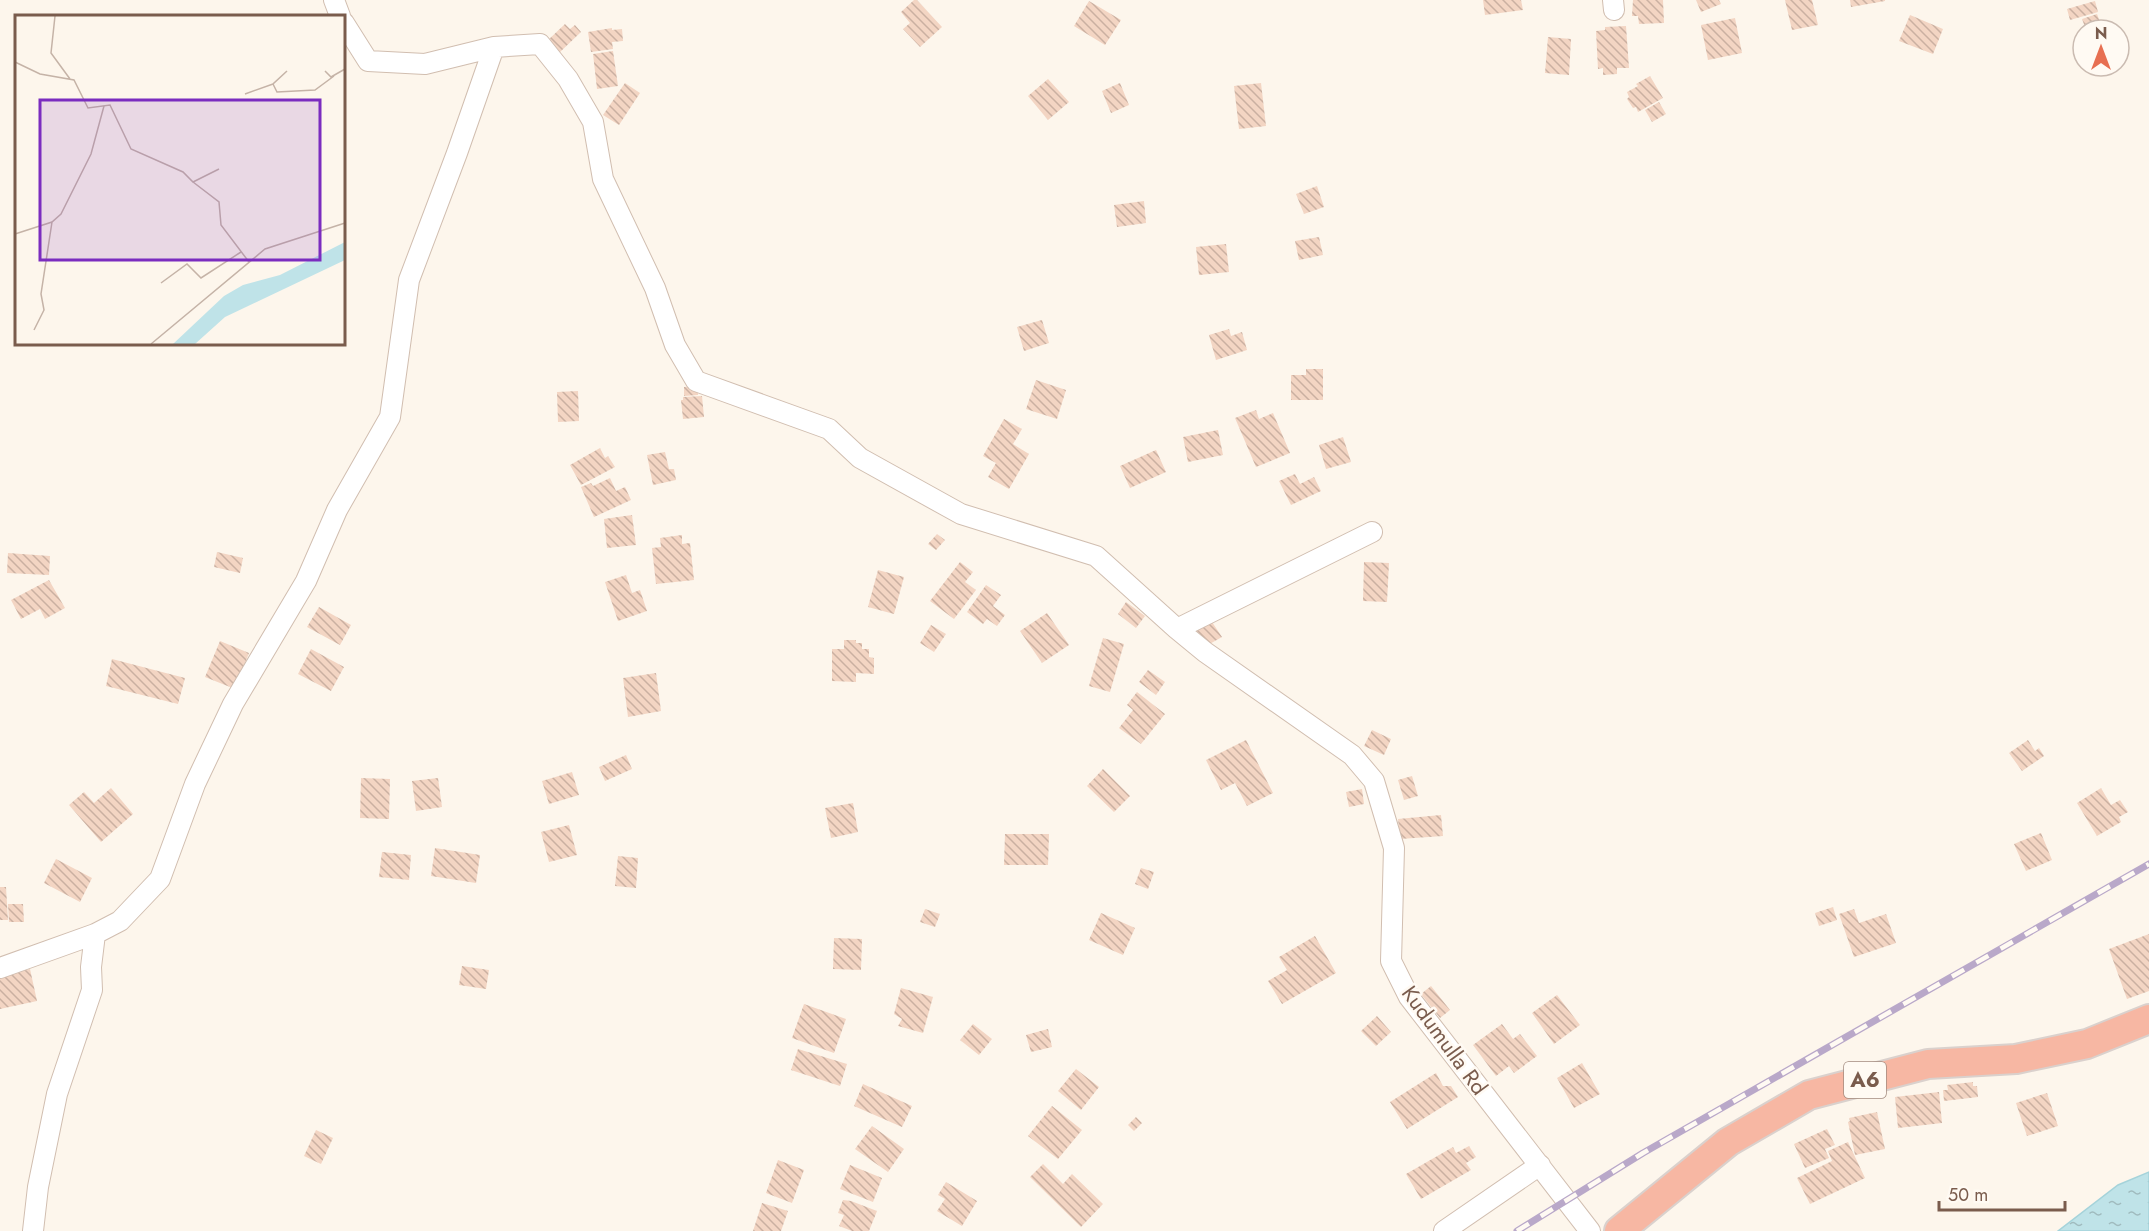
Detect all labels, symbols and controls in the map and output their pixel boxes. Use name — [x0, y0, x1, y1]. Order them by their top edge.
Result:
inset map — [15, 15, 345, 345]
north arrow — [2071, 18, 2131, 78]
text: N — [2095, 22, 2107, 45]
street label: Kudumulla Rd — [1394, 979, 1496, 1101]
road number: A6 — [1844, 1062, 1886, 1098]
scale bar — [1939, 1174, 2065, 1212]
text: 50 m — [1948, 1182, 1988, 1208]

